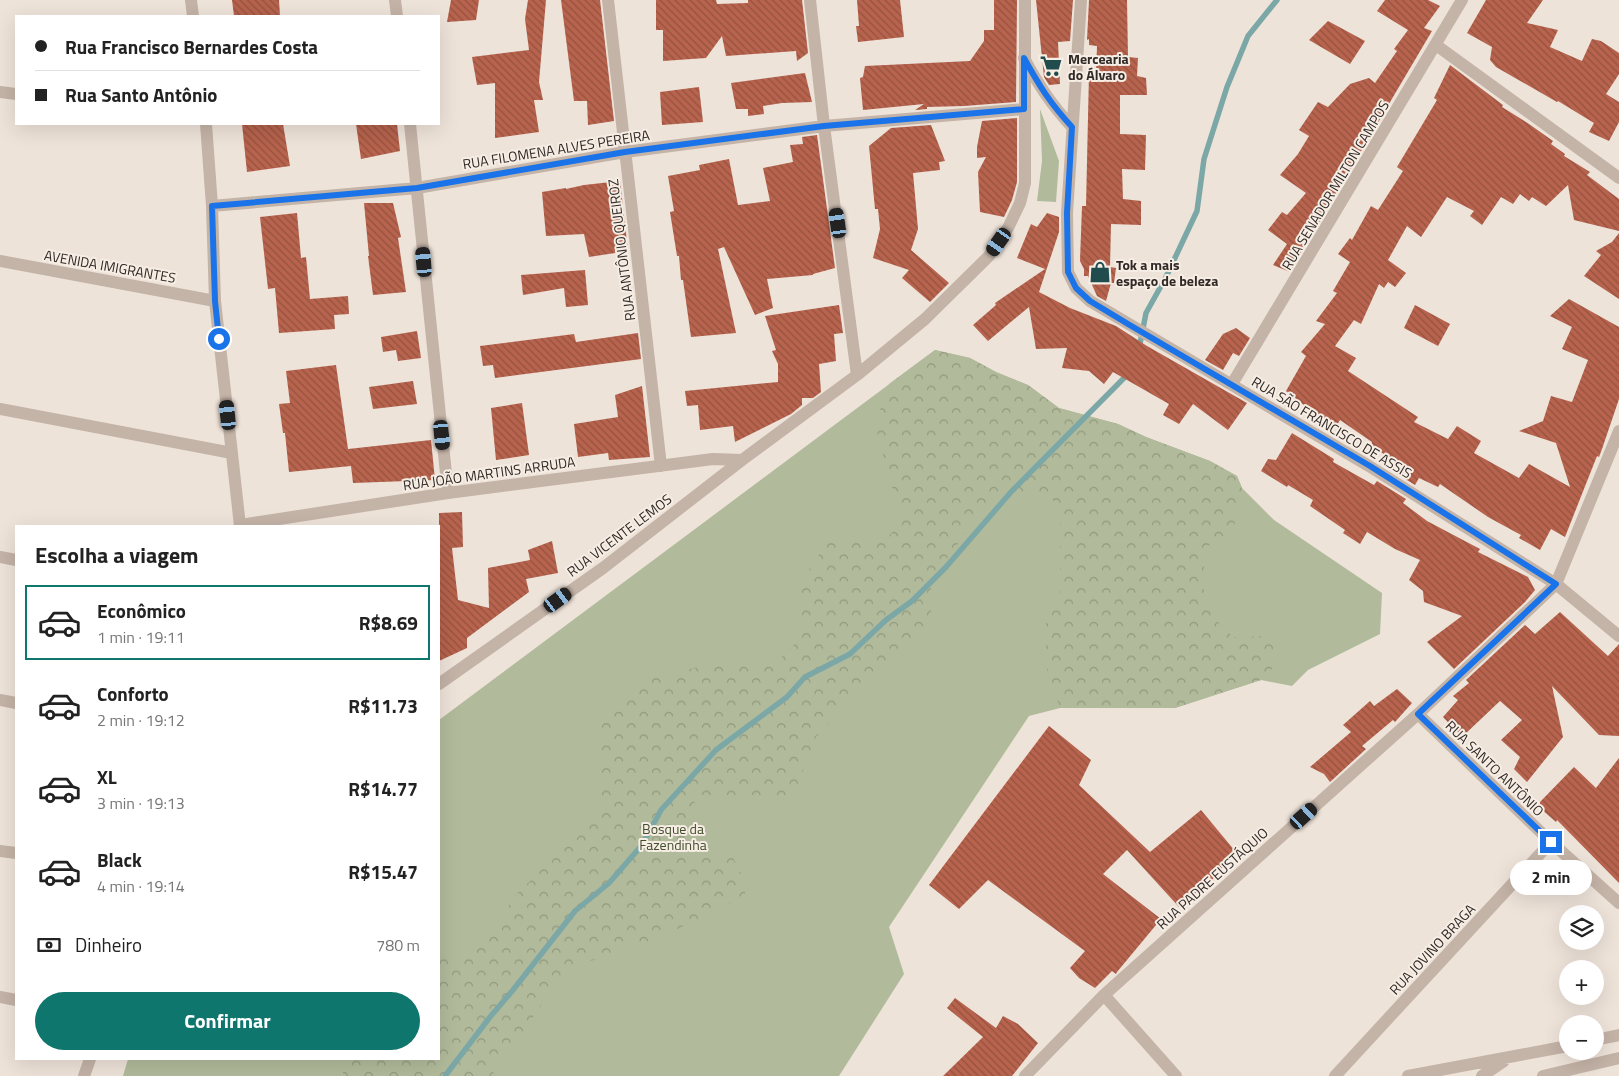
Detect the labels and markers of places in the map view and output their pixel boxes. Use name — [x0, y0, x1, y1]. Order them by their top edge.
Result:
place label: Mercearia do Álvaro — [1068, 48, 1129, 85]
supermarket icon: Mercearia do Álvaro — [1038, 53, 1064, 79]
place label: Tok a mais espaço de beleza — [1116, 254, 1218, 291]
shop icon: Tok a mais espaço de beleza — [1087, 259, 1113, 285]

